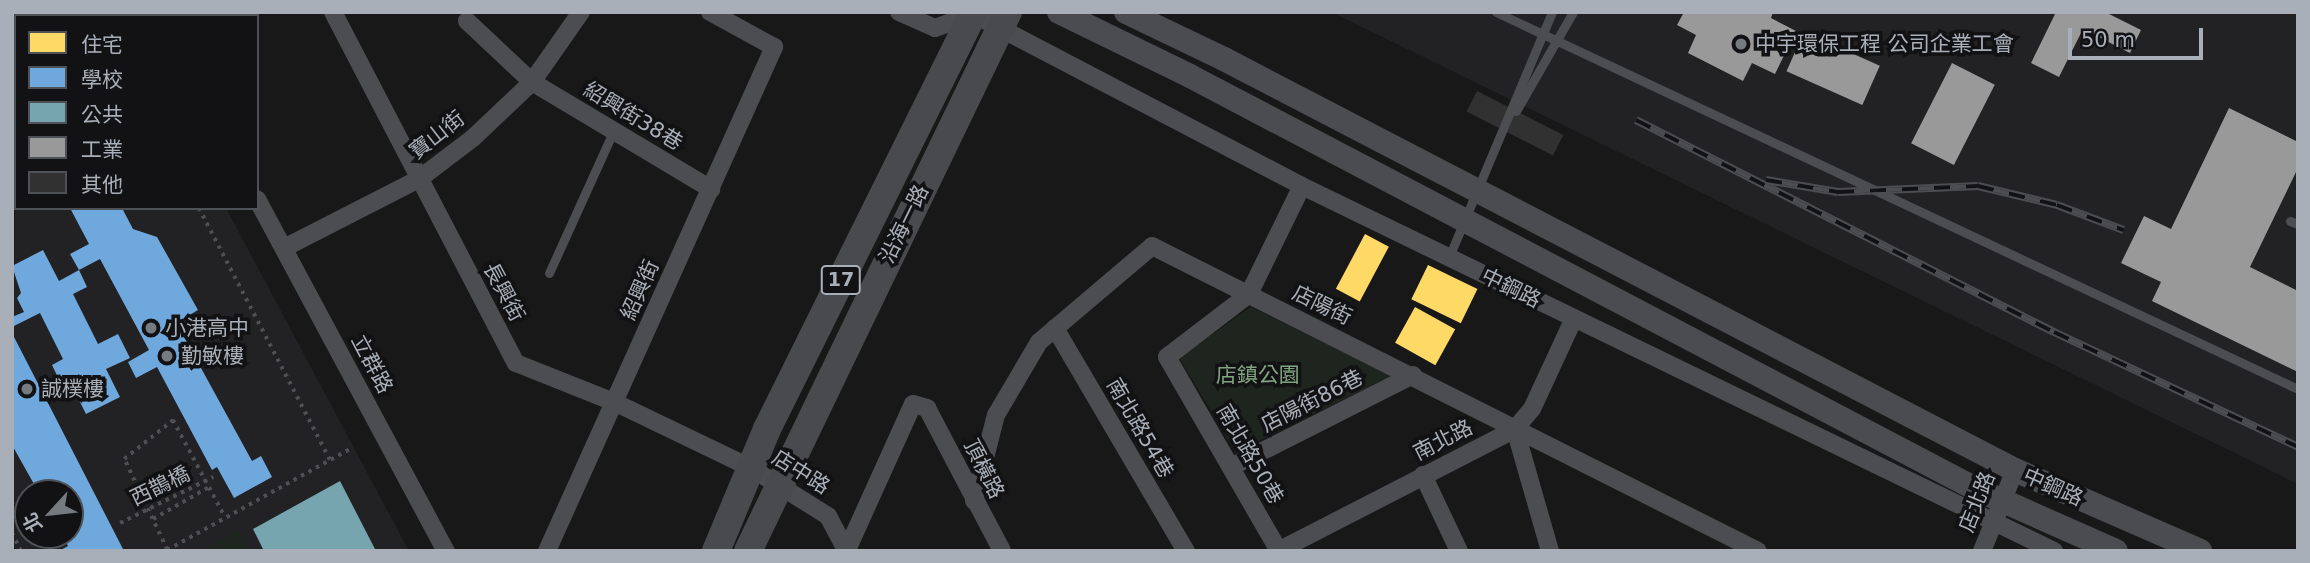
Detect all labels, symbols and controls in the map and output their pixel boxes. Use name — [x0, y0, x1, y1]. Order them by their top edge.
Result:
legend — [14, 14, 259, 210]
scale bar — [2072, 14, 2207, 58]
text: 50 m — [2081, 28, 2135, 52]
place label: 中宇環保工程 公司企業工會 — [1755, 31, 2014, 57]
text: 住宅 — [81, 33, 123, 57]
marker: 中宇環保工程 公司企業工會 — [1733, 36, 1749, 52]
text: 學校 — [81, 68, 123, 92]
street label: 紹興街38巷 — [579, 77, 687, 155]
text: 公共 — [81, 103, 123, 127]
street label: 寶山街 — [404, 106, 470, 164]
text: 工業 — [81, 138, 123, 162]
text: 其他 — [81, 173, 123, 197]
street label: 沿海一路 — [874, 181, 934, 267]
street label: 紹興街 — [616, 256, 664, 324]
street label: 長興街 — [478, 258, 530, 326]
street label: 中鋼路 — [1477, 263, 1545, 313]
road number: 17 — [820, 264, 862, 296]
street label: 店陽街 — [1288, 280, 1356, 330]
place label: 小港高中 — [165, 315, 249, 341]
marker: 小港高中 — [143, 320, 159, 336]
street label: 立群路 — [346, 330, 398, 398]
place label: 勤敏樓 — [181, 343, 244, 369]
marker: 勤敏樓 — [159, 348, 175, 364]
park label: 店鎮公園 — [1216, 362, 1300, 388]
street label: 店陽街86巷 — [1257, 365, 1367, 437]
street label: 南北路54巷 — [1101, 374, 1179, 482]
place label: 誠樸樓 — [41, 376, 104, 402]
marker: 誠樸樓 — [19, 381, 35, 397]
street label: 南北路50巷 — [1211, 400, 1289, 508]
street label: 南北路 — [1409, 414, 1477, 466]
street label: 頂橫路 — [958, 435, 1010, 503]
street label: 店中路 — [768, 445, 834, 499]
street label: 西鵲橋 — [126, 461, 194, 511]
street label: 中鋼路 — [2019, 463, 2087, 511]
street label: 店北路 — [1954, 468, 2000, 536]
north arrow — [14, 479, 84, 549]
text: 北 — [18, 509, 46, 536]

